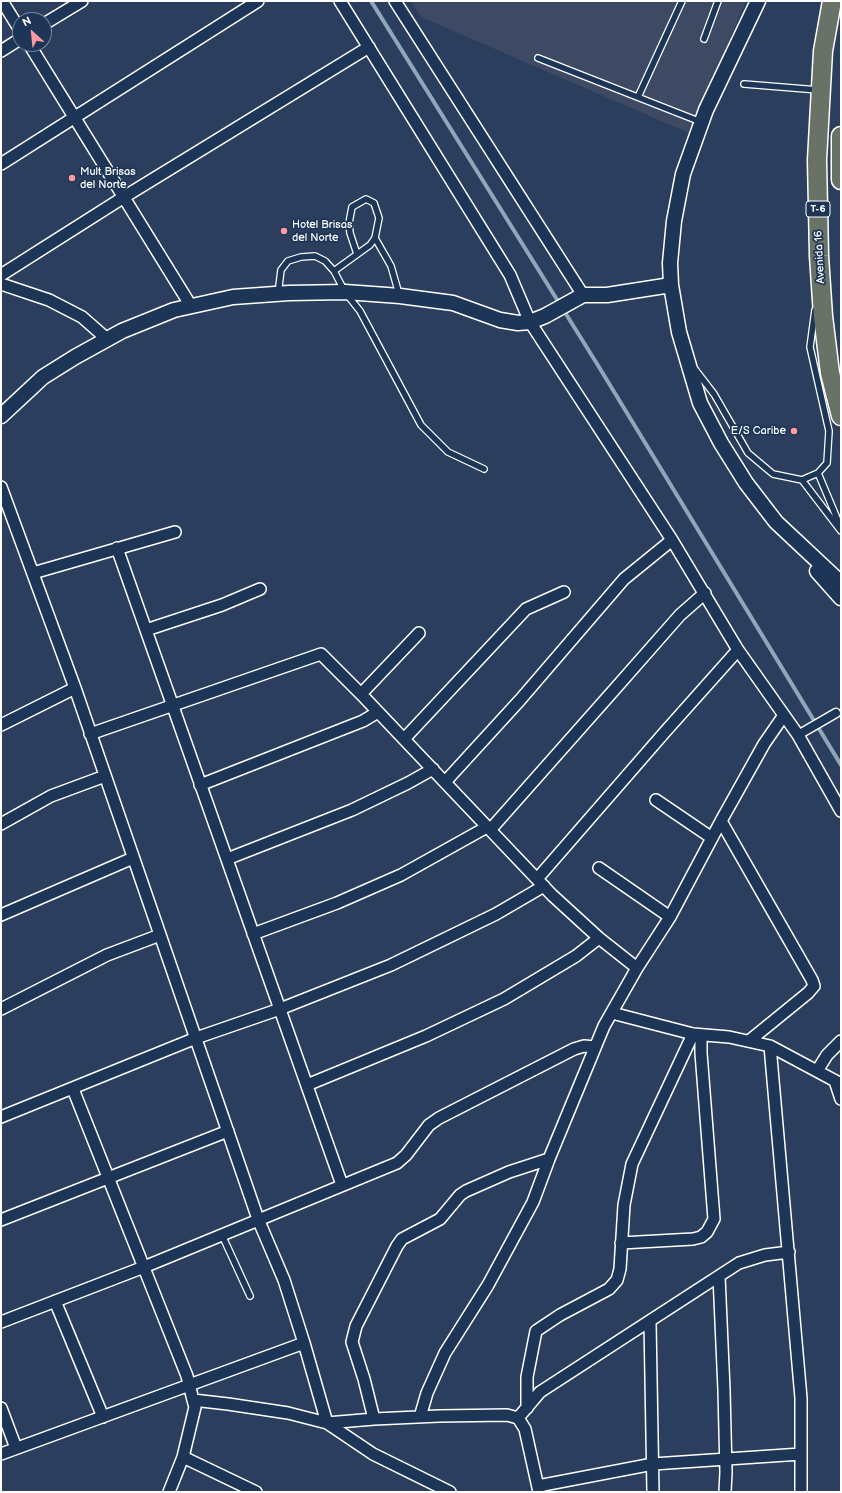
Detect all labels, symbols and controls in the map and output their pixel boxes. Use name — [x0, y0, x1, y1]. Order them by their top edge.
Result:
north arrow — [12, 12, 52, 52]
text: N — [20, 14, 33, 29]
place label: Mult Brisas del Norte — [80, 165, 136, 191]
marker: Mult Brisas del Norte — [67, 173, 77, 183]
road number: T-6 — [806, 201, 830, 217]
place label: Hotel Brisas del Norte — [292, 218, 352, 244]
marker: Hotel Brisas del Norte — [279, 226, 289, 236]
street label: Avenida 16 — [812, 230, 828, 284]
place label: E/S Caribe — [731, 424, 786, 438]
marker: E/S Caribe — [789, 426, 799, 436]

